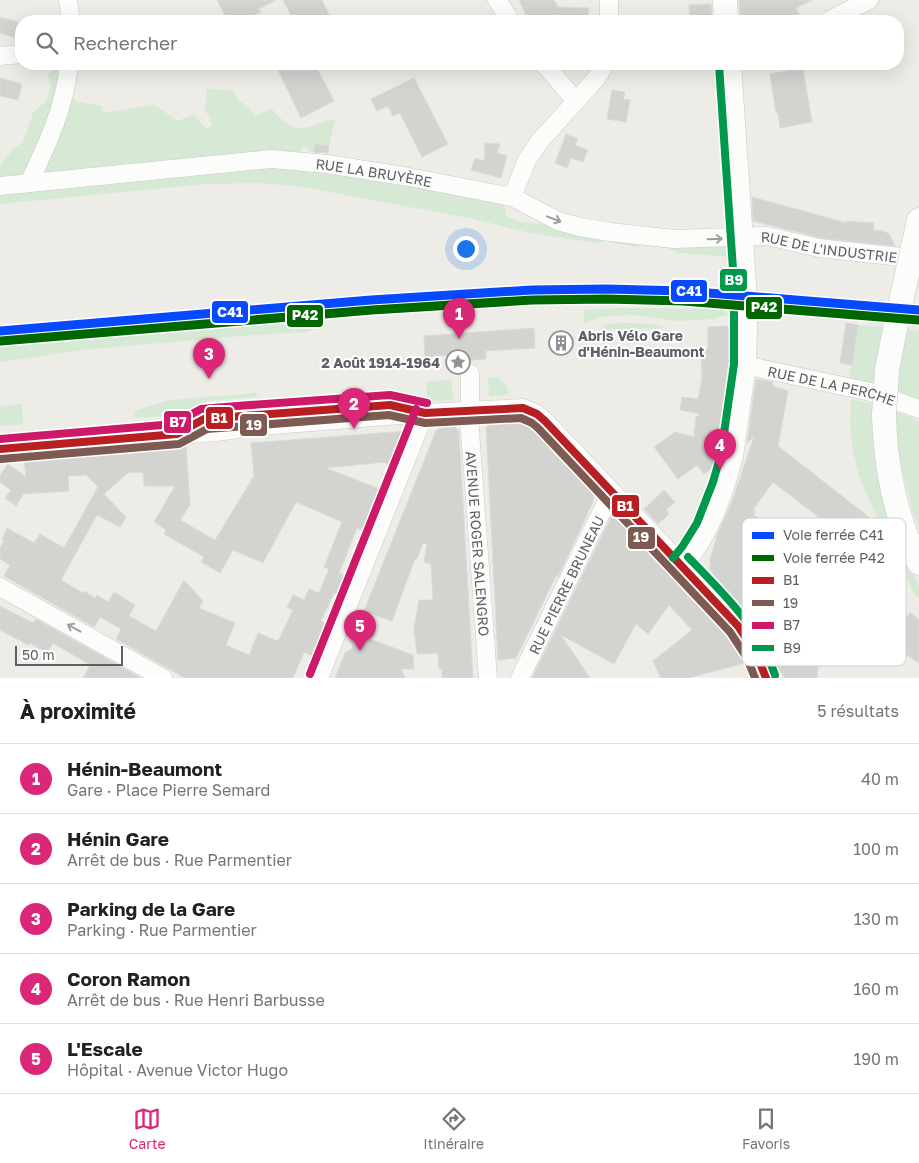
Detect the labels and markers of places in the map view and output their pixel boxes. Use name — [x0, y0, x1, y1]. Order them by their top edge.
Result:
pin: 1 — [443, 298, 475, 339]
place label: Abris Vélo Gare d'Hénin-Beaumont — [578, 327, 705, 360]
building icon: Abris Vélo Gare d'Hénin-Beaumont — [548, 330, 574, 356]
pin: 3 — [193, 338, 225, 379]
place icon: 2 Août 1914-1964 — [445, 349, 471, 375]
place label: 2 Août 1914-1964 — [321, 354, 440, 371]
pin: 2 — [338, 388, 370, 429]
pin: 4 — [704, 429, 736, 470]
pin: 5 — [344, 610, 376, 651]

